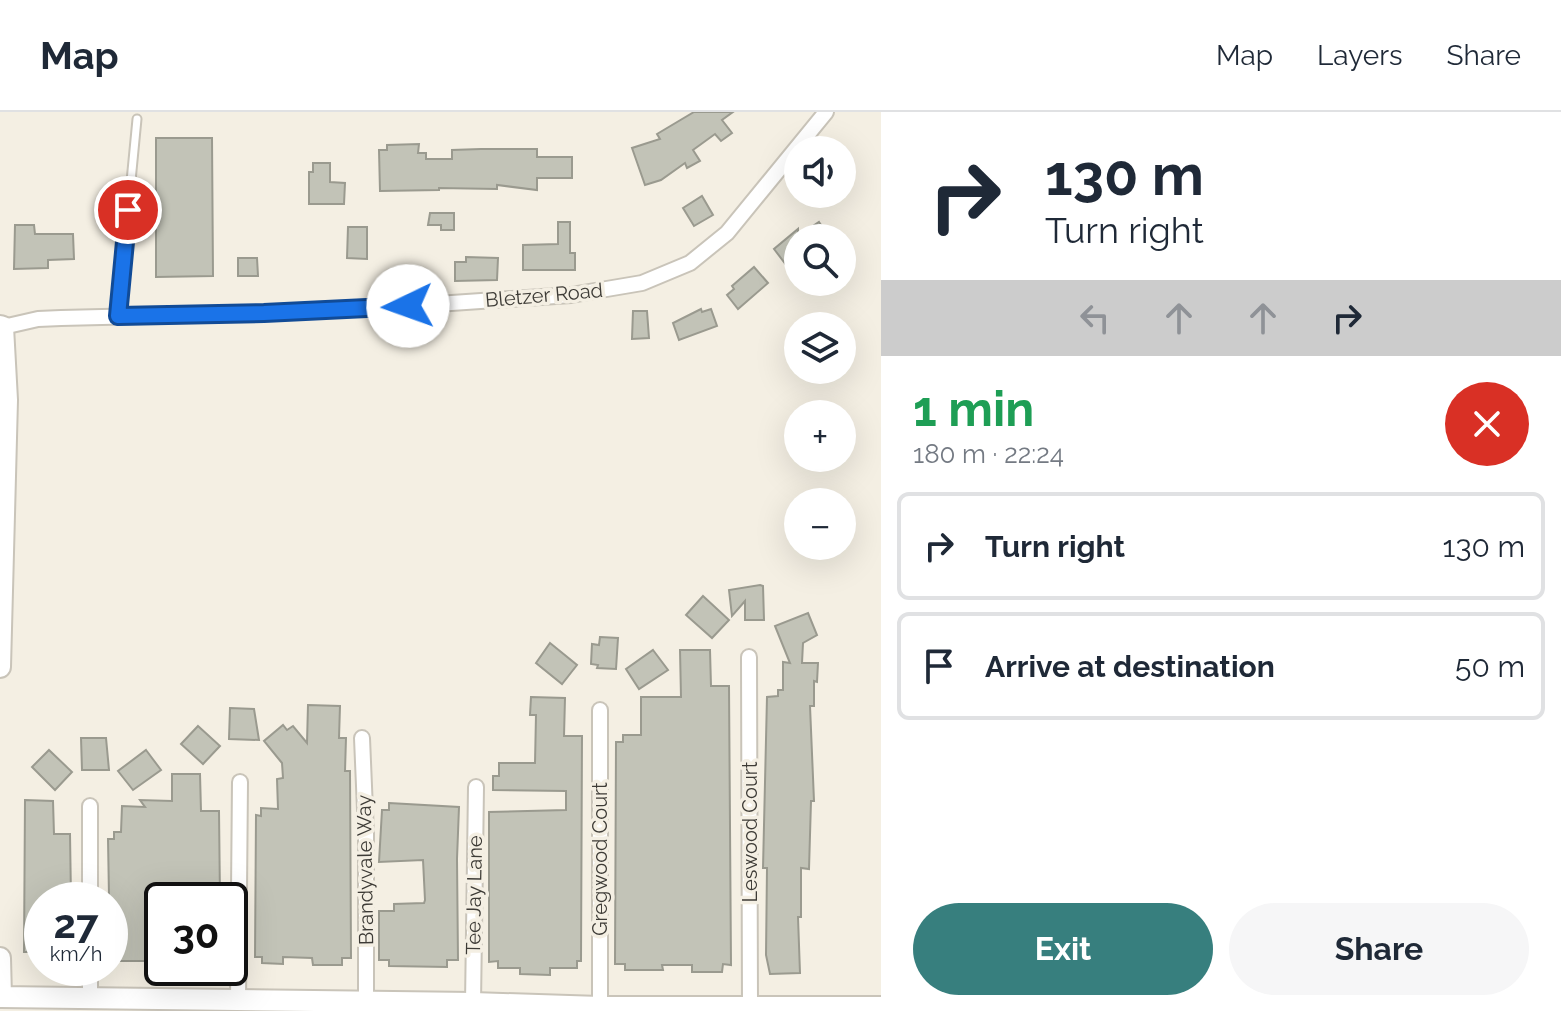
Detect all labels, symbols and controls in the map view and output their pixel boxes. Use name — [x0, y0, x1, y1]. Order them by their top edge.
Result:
text: Map — [40, 33, 119, 78]
text: Map — [1216, 39, 1273, 72]
text: Layers — [1317, 39, 1403, 72]
text: Share — [1447, 39, 1521, 72]
map controls — [784, 136, 856, 560]
button: sound — [784, 136, 856, 208]
text: 130 m — [1045, 142, 1204, 208]
icon: right — [913, 144, 1017, 248]
pin — [94, 176, 162, 244]
icon: arrive — [106, 188, 150, 232]
text: Turn right — [1045, 209, 1204, 251]
button: search — [784, 224, 856, 296]
position arrow — [366, 264, 450, 348]
street label: Bletzer Road — [484, 278, 604, 312]
icon: left — [1073, 296, 1117, 340]
icon: ahead — [1157, 296, 1201, 340]
icon: ahead — [1241, 296, 1285, 340]
icon: right — [1325, 296, 1369, 340]
button: layers — [784, 312, 856, 384]
text: 1 min — [913, 381, 1034, 437]
button: close — [1445, 382, 1529, 466]
button: + — [784, 400, 856, 472]
text: 180 m · 22:24 — [913, 439, 1064, 469]
button: − — [784, 488, 856, 560]
icon: right — [917, 524, 961, 568]
text: Turn right — [985, 529, 1125, 564]
text: 130 m — [1443, 529, 1525, 564]
icon: arrive — [917, 644, 961, 688]
text: Arrive at destination — [985, 649, 1275, 684]
text: 50 m — [1455, 649, 1525, 684]
street label: Leswood Court — [738, 761, 762, 903]
street label: Gregwood Court — [588, 782, 612, 936]
street label: Brandyvale Way — [352, 794, 378, 945]
street label: Tee Jay Lane — [461, 835, 487, 955]
speed limit sign: 30 — [144, 882, 248, 986]
text: 27 — [53, 900, 98, 947]
button: Exit — [913, 903, 1213, 995]
button: Share — [1229, 903, 1529, 995]
text: km/h — [50, 942, 102, 966]

